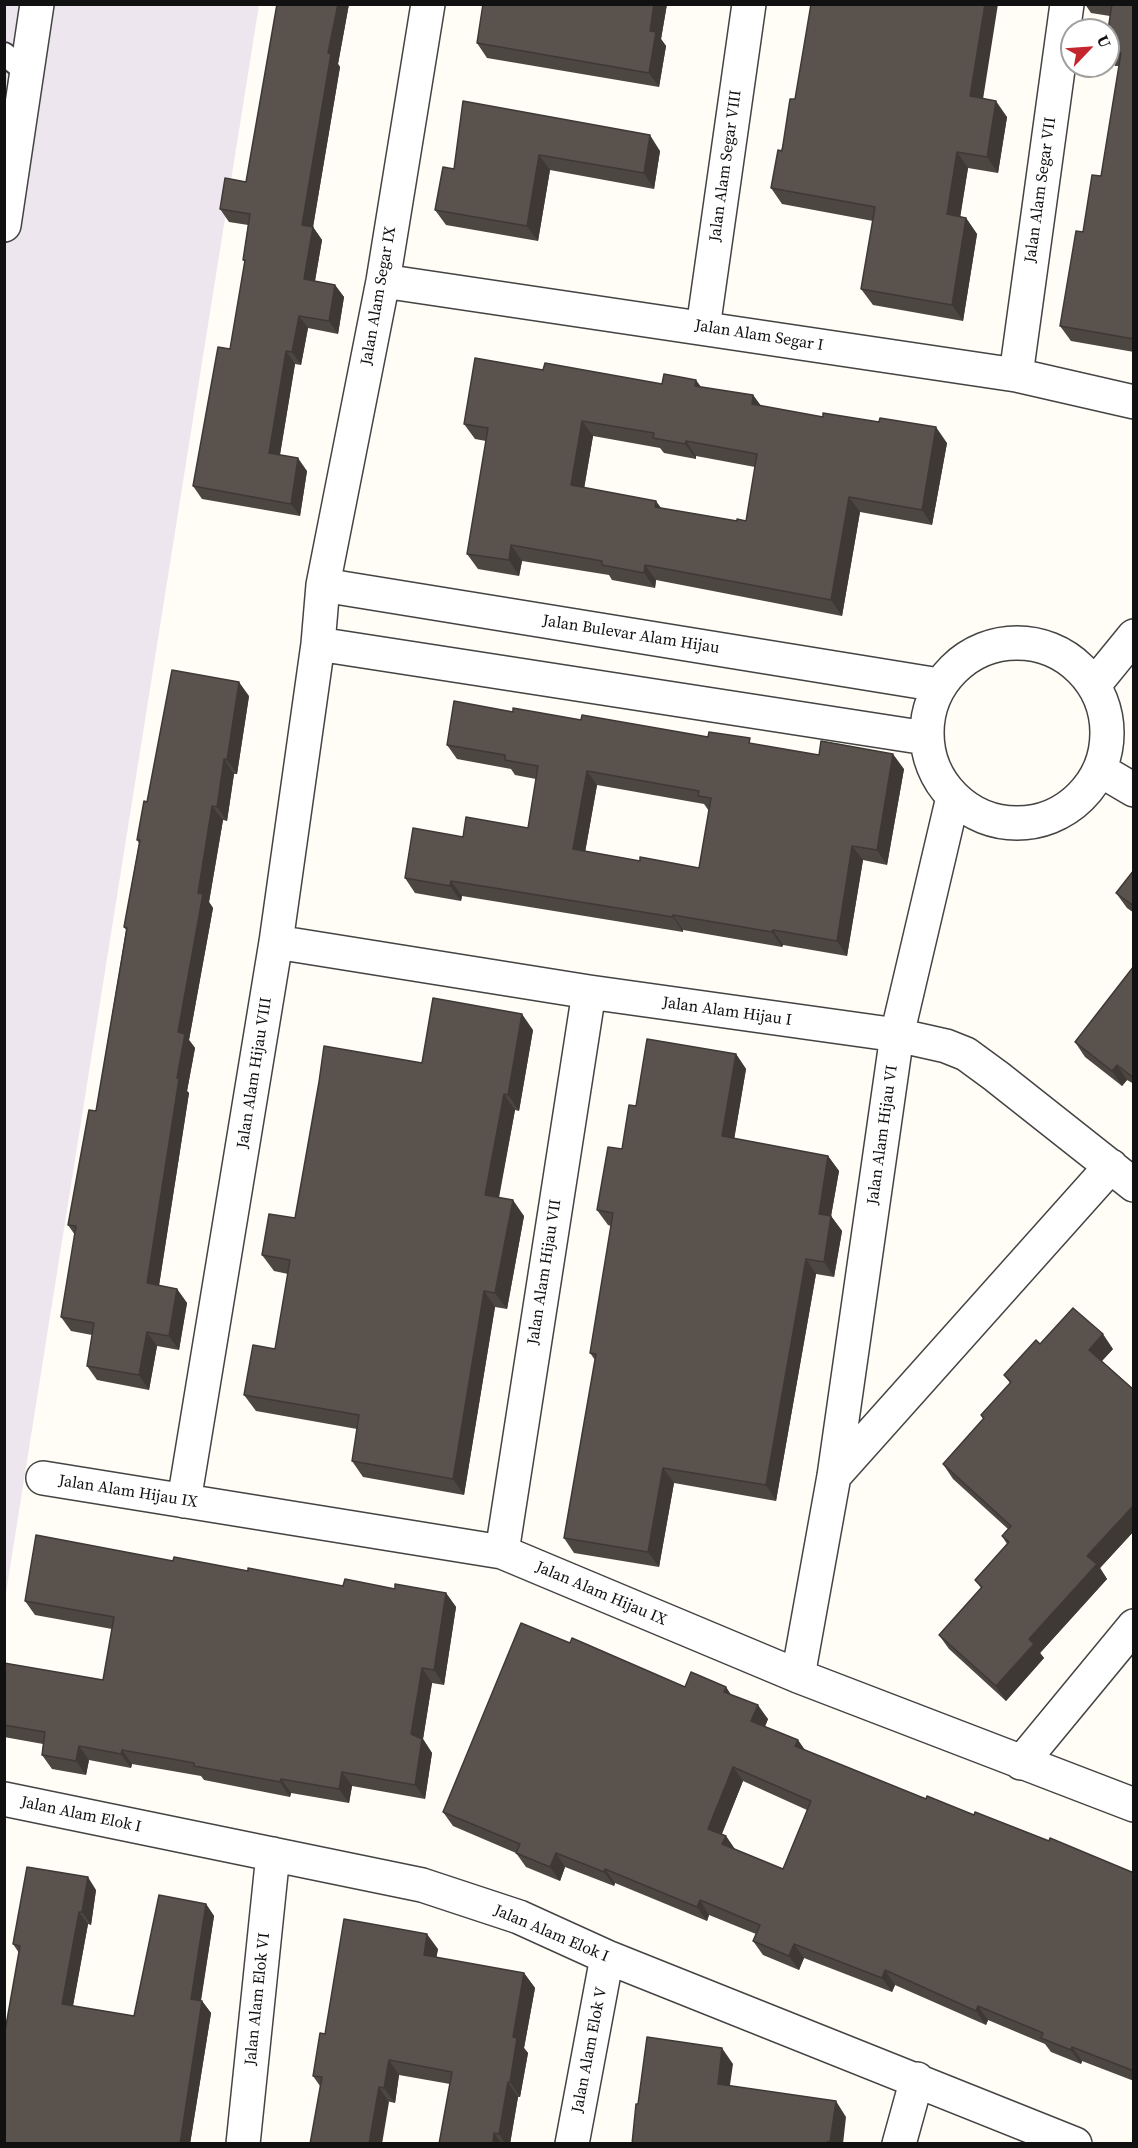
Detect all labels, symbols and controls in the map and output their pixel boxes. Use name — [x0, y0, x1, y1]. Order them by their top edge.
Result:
north arrow — [1060, 18, 1120, 78]
text: U — [1092, 31, 1117, 51]
street label: Jalan Alam Segar VIII — [706, 89, 746, 243]
street label: Jalan Alam Segar VII — [1021, 116, 1061, 264]
street label: Jalan Alam Segar IX — [357, 225, 401, 367]
street label: Jalan Alam Segar I — [693, 316, 825, 356]
street label: Jalan Bulevar Alam Hijau — [541, 612, 721, 658]
street label: Jalan Alam Hijau I — [661, 993, 793, 1031]
street label: Jalan Alam Hijau VIII — [234, 996, 276, 1150]
street label: Jalan Alam Hijau VI — [864, 1064, 902, 1206]
street label: Jalan Alam Hijau VII — [524, 1198, 566, 1346]
street label: Jalan Alam Hijau IX — [57, 1472, 199, 1512]
street label: Jalan Alam Hijau IX — [533, 1558, 669, 1630]
street label: Jalan Alam Elok I — [19, 1793, 143, 1837]
street label: Jalan Alam Elok I — [491, 1901, 611, 1967]
street label: Jalan Alam Elok VI — [241, 1932, 275, 2066]
street label: Jalan Alam Elok V — [568, 1986, 612, 2114]

